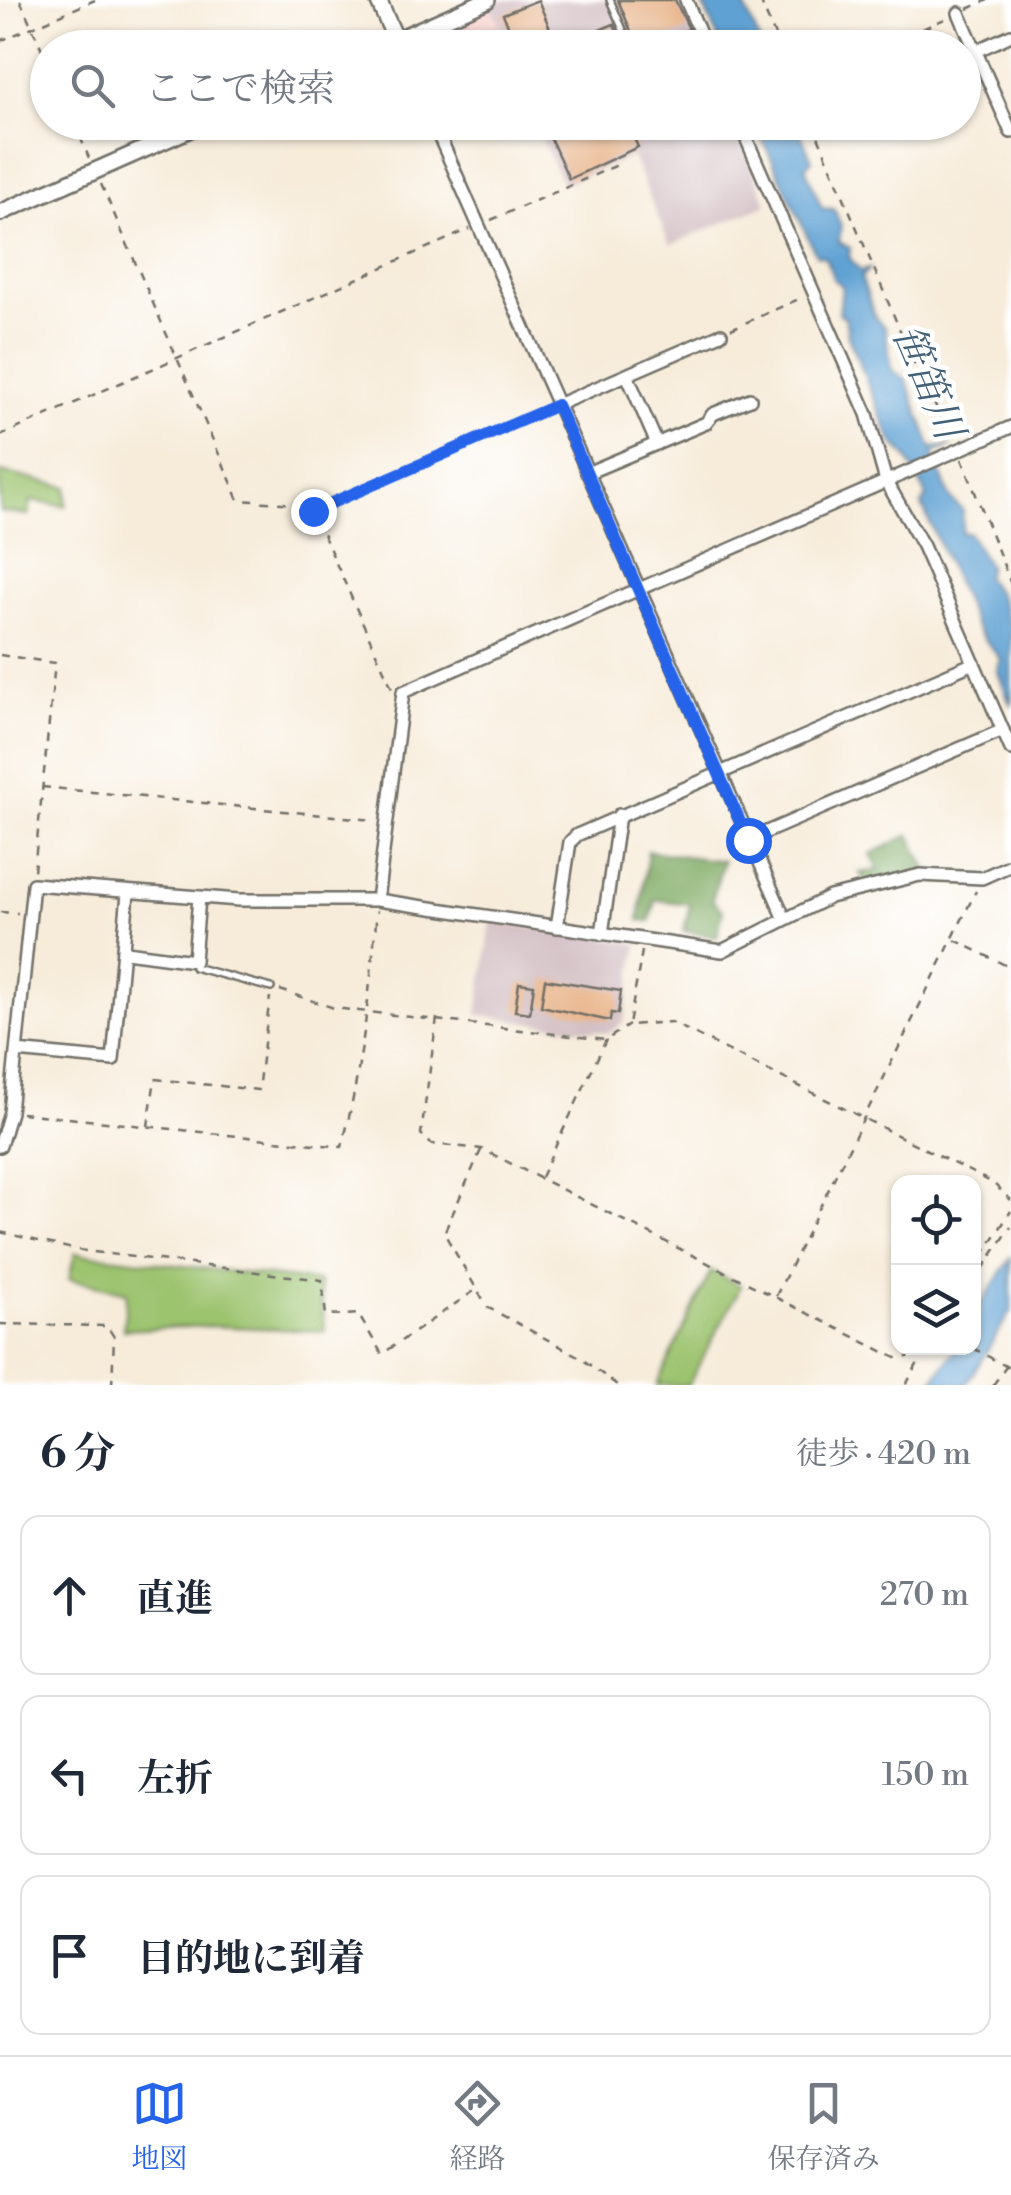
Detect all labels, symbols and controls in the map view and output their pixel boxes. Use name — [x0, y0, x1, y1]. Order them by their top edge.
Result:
search box — [30, 30, 981, 140]
icon: search — [65, 58, 120, 113]
text: ここで検索 — [145, 66, 335, 113]
water label: 笹笛川 — [881, 317, 975, 451]
route end — [291, 489, 337, 535]
route start — [726, 818, 772, 864]
map controls — [891, 1175, 981, 1355]
button: locate — [891, 1175, 981, 1265]
button: layers — [891, 1265, 981, 1355]
text: 6 分 — [40, 1428, 115, 1481]
text: 徒歩 · 420 m — [795, 1434, 971, 1474]
icon: ahead — [42, 1568, 97, 1623]
text: 270 m — [880, 1575, 969, 1615]
text: 直進 — [137, 1576, 213, 1623]
icon: left — [42, 1748, 97, 1803]
text: 150 m — [882, 1755, 969, 1795]
text: 左折 — [137, 1756, 213, 1803]
icon: arrive — [42, 1928, 97, 1983]
text: 目的地に到着 — [137, 1936, 365, 1983]
tab: 地図 — [131, 2076, 187, 2177]
tab: 経路 — [449, 2076, 506, 2177]
tab: 保存済み — [768, 2076, 880, 2177]

